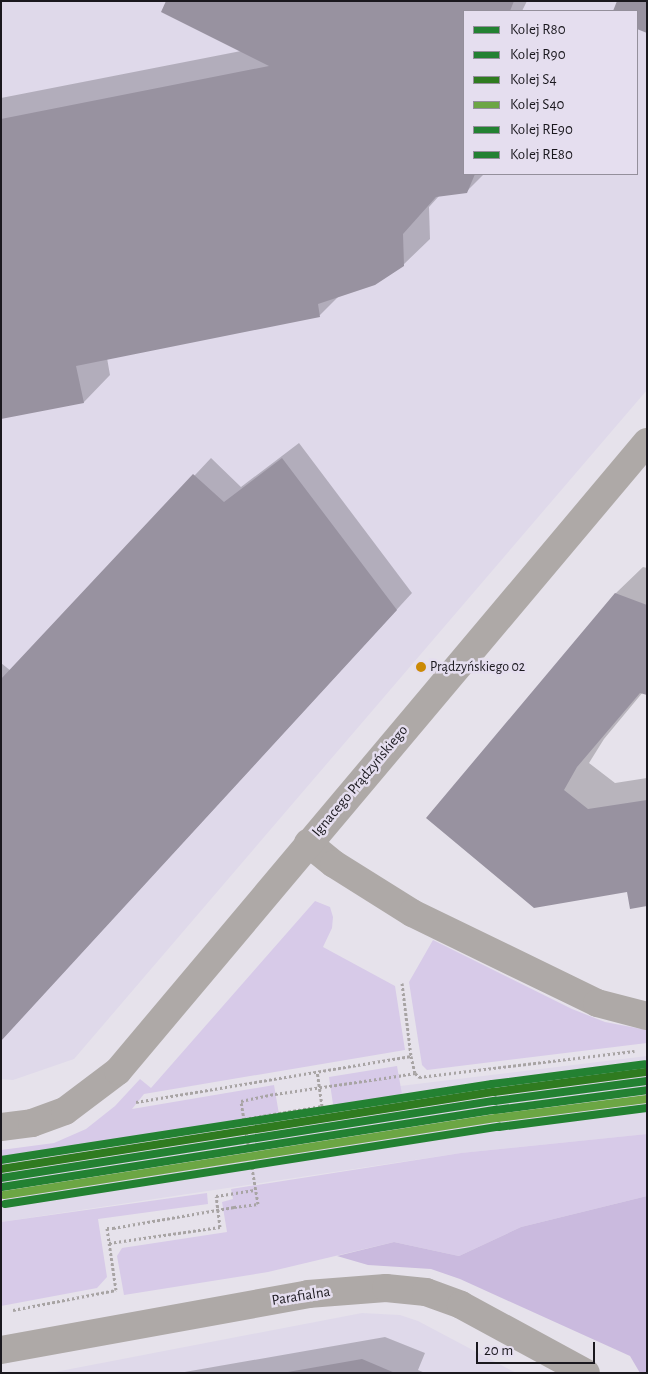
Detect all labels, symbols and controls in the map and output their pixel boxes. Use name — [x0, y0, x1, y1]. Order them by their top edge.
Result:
legend — [463, 10, 638, 175]
text: Kolej R80 — [510, 22, 566, 37]
text: Kolej R90 — [510, 47, 566, 62]
text: Kolej S4 — [510, 72, 557, 87]
text: Kolej S40 — [510, 97, 565, 112]
text: Kolej RE90 — [510, 122, 573, 137]
text: Kolej RE80 — [510, 147, 573, 162]
place label: Prądzyńskiego 02 — [430, 659, 525, 675]
marker: Prądzyńskiego 02 — [416, 662, 426, 672]
street label: Ignacego Prądzyńskiego — [308, 722, 412, 840]
street label: Parafialna — [270, 1282, 332, 1310]
scale bar — [478, 1332, 597, 1364]
text: 20 m — [484, 1343, 513, 1358]

